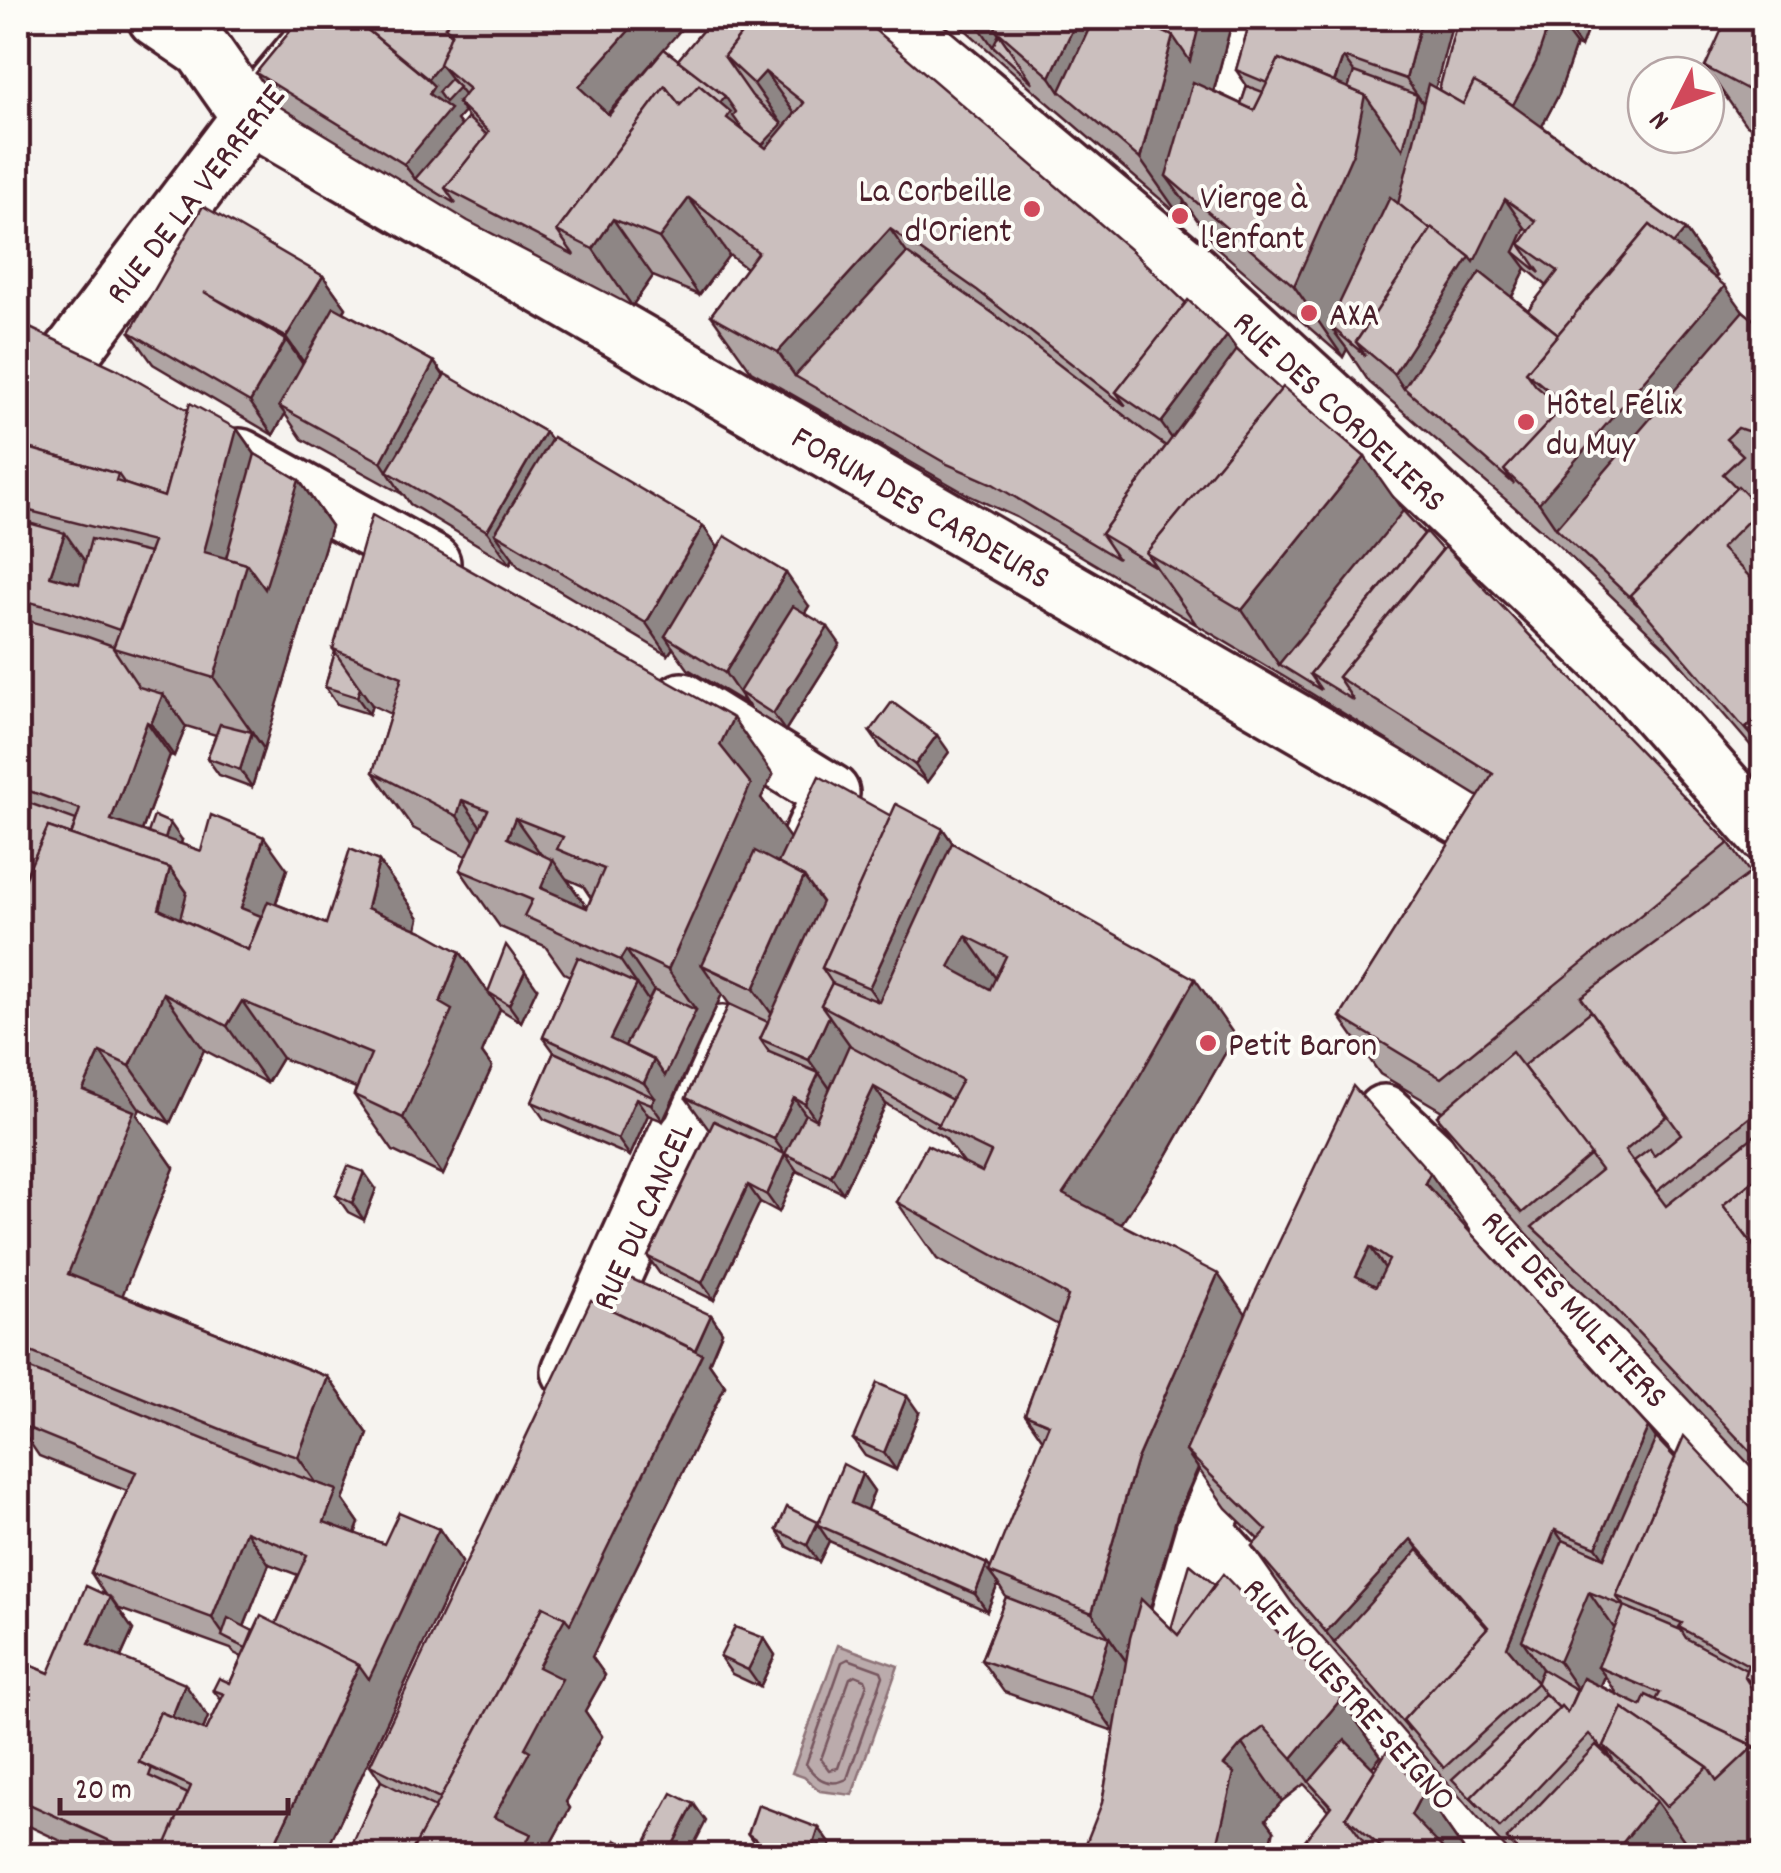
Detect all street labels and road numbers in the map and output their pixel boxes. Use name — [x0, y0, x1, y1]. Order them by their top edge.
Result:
street label: RUE DE LA VERRERIE — [96, 75, 300, 317]
street label: RUE DES CORDELIERS — [1219, 301, 1456, 526]
street label: FORUM DES CARDEURS — [780, 416, 1059, 605]
street label: RUE DU CANCEL — [582, 1115, 709, 1319]
street label: RUE DES MULETIERS — [1467, 1201, 1678, 1422]
street label: RUE NOUESTRE-SEIGNO — [1228, 1568, 1466, 1824]

